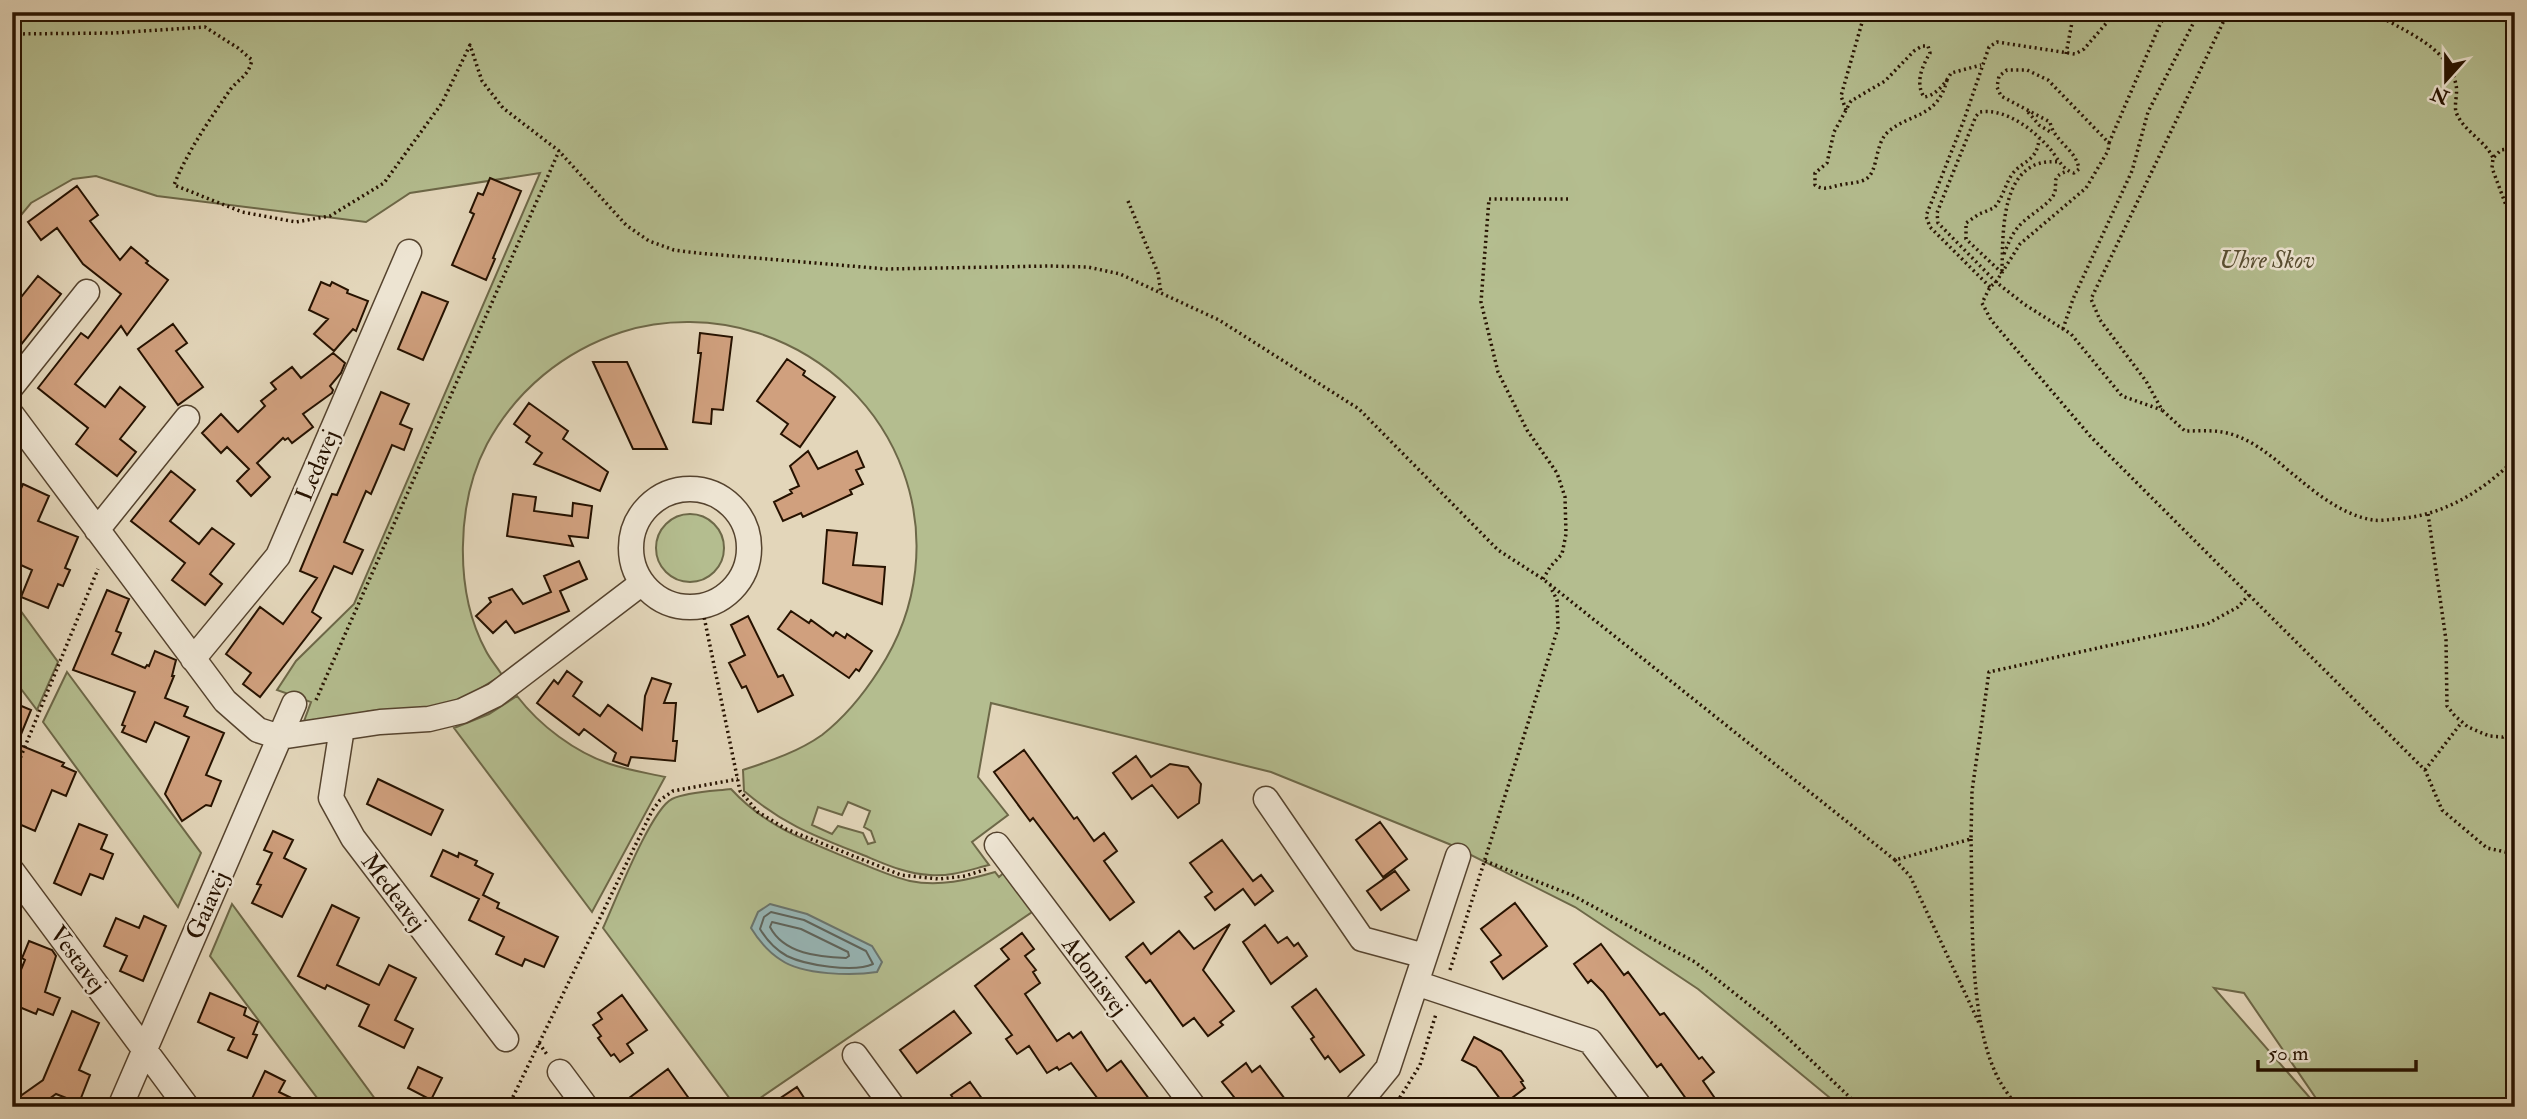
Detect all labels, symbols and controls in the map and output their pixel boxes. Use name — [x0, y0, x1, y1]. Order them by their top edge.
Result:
north arrow — [2412, 46, 2482, 116]
text: N — [2427, 80, 2453, 110]
park label: Uhre Skov — [2219, 245, 2315, 276]
street label: Ledavej — [289, 425, 346, 506]
street label: Medeavej — [354, 847, 433, 938]
street label: Gaiavej — [179, 866, 236, 944]
street label: Vestavej — [42, 920, 113, 999]
street label: Adonisvej — [1054, 930, 1134, 1022]
scale bar — [2258, 1028, 2415, 1072]
text: 50 m — [2268, 1040, 2309, 1067]

